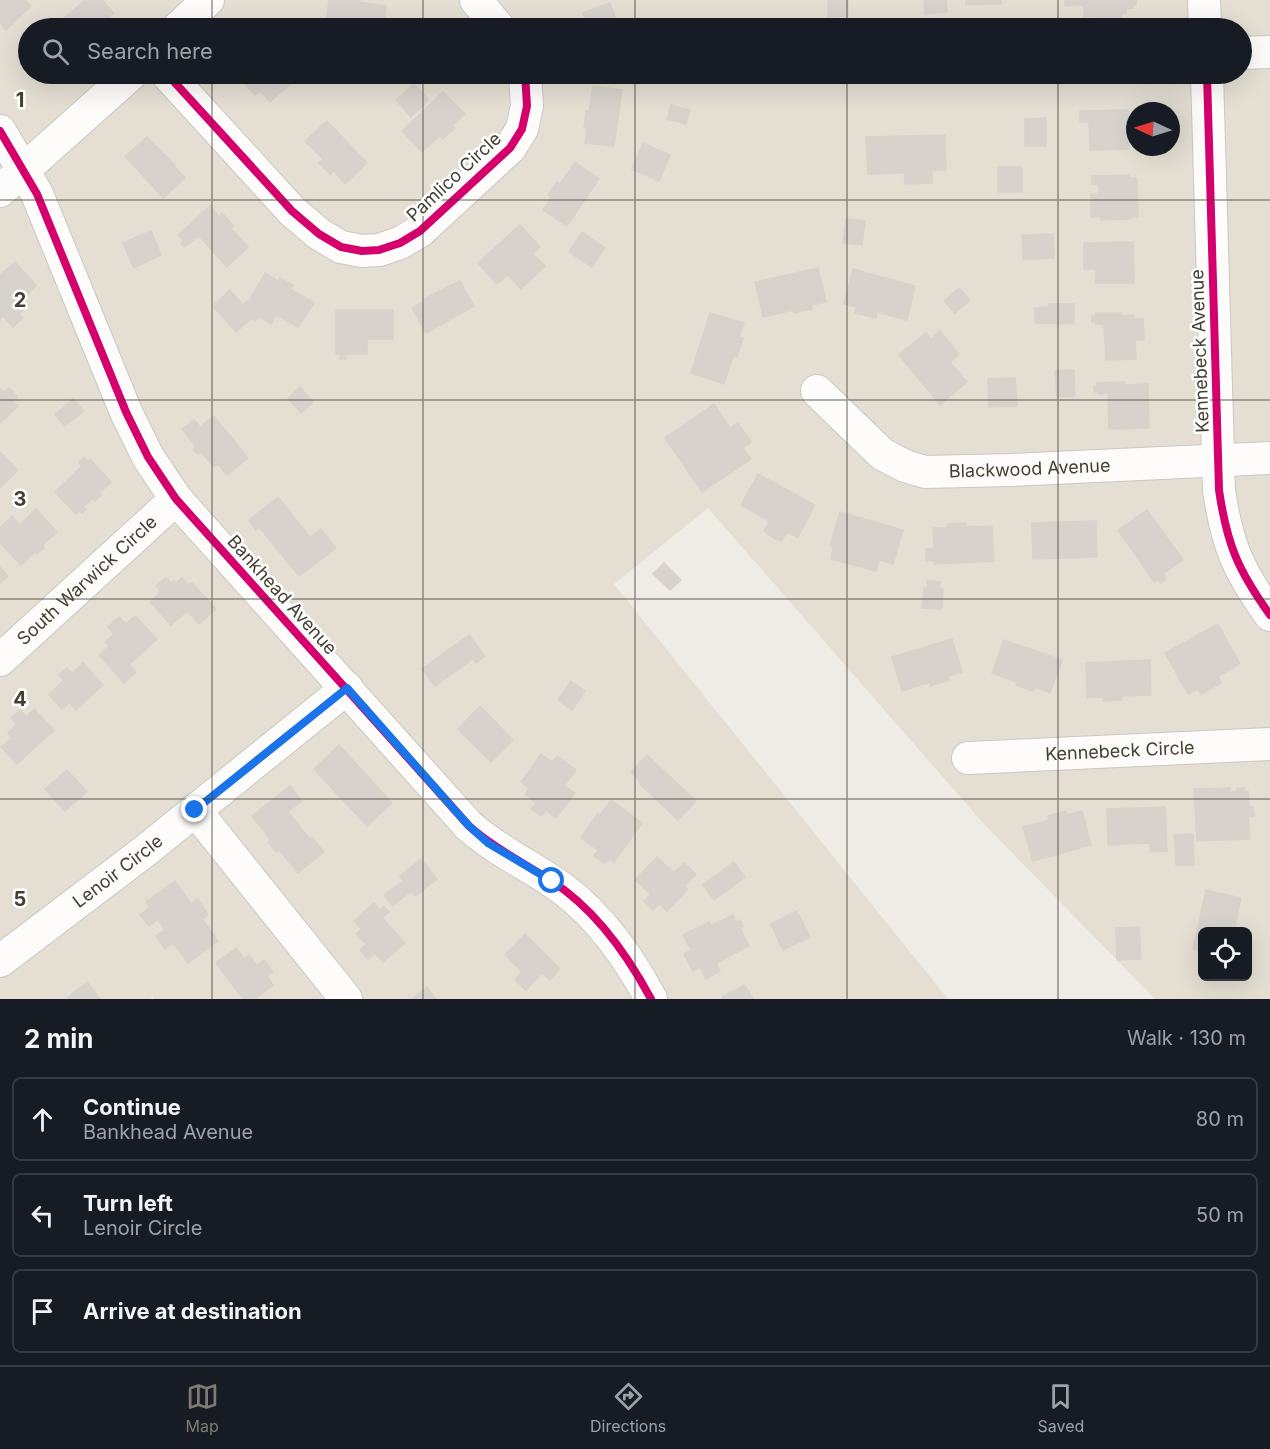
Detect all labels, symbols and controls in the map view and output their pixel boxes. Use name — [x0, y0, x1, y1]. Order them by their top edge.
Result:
search box — [18, 18, 1252, 84]
icon: search — [39, 35, 72, 68]
text: Search here — [87, 38, 213, 64]
text: 1 — [16, 88, 24, 112]
north arrow — [1126, 102, 1180, 156]
street label: Pamlico Circle — [402, 128, 505, 226]
street label: Kennebeck Avenue — [1186, 269, 1213, 433]
text: 2 — [14, 288, 26, 312]
street label: Blackwood Avenue — [948, 454, 1111, 481]
text: 3 — [14, 487, 26, 511]
street label: South Warwick Circle — [12, 511, 161, 649]
street label: Bankhead Avenue — [223, 531, 341, 659]
text: 4 — [13, 687, 27, 711]
street label: Kennebeck Circle — [1045, 737, 1195, 764]
route end — [181, 796, 207, 822]
street label: Lenoir Circle — [68, 830, 167, 912]
route start — [538, 867, 564, 893]
text: 5 — [14, 887, 26, 911]
map controls — [1198, 927, 1252, 981]
button: locate — [1198, 927, 1252, 981]
text: 2 min — [24, 1023, 94, 1054]
text: Walk · 130 m — [1127, 1026, 1246, 1050]
text: Continue — [83, 1094, 181, 1120]
icon: ahead — [26, 1103, 59, 1136]
text: 80 m — [1196, 1107, 1244, 1131]
text: Bankhead Avenue — [83, 1120, 253, 1144]
text: Turn left — [83, 1190, 173, 1216]
icon: left — [26, 1199, 59, 1232]
text: 50 m — [1196, 1203, 1244, 1227]
text: Lenoir Circle — [83, 1216, 202, 1240]
icon: arrive — [26, 1295, 59, 1328]
text: Arrive at destination — [83, 1298, 302, 1324]
tab: Map — [186, 1380, 219, 1436]
tab: Directions — [590, 1380, 666, 1436]
tab: Saved — [1038, 1380, 1084, 1436]

